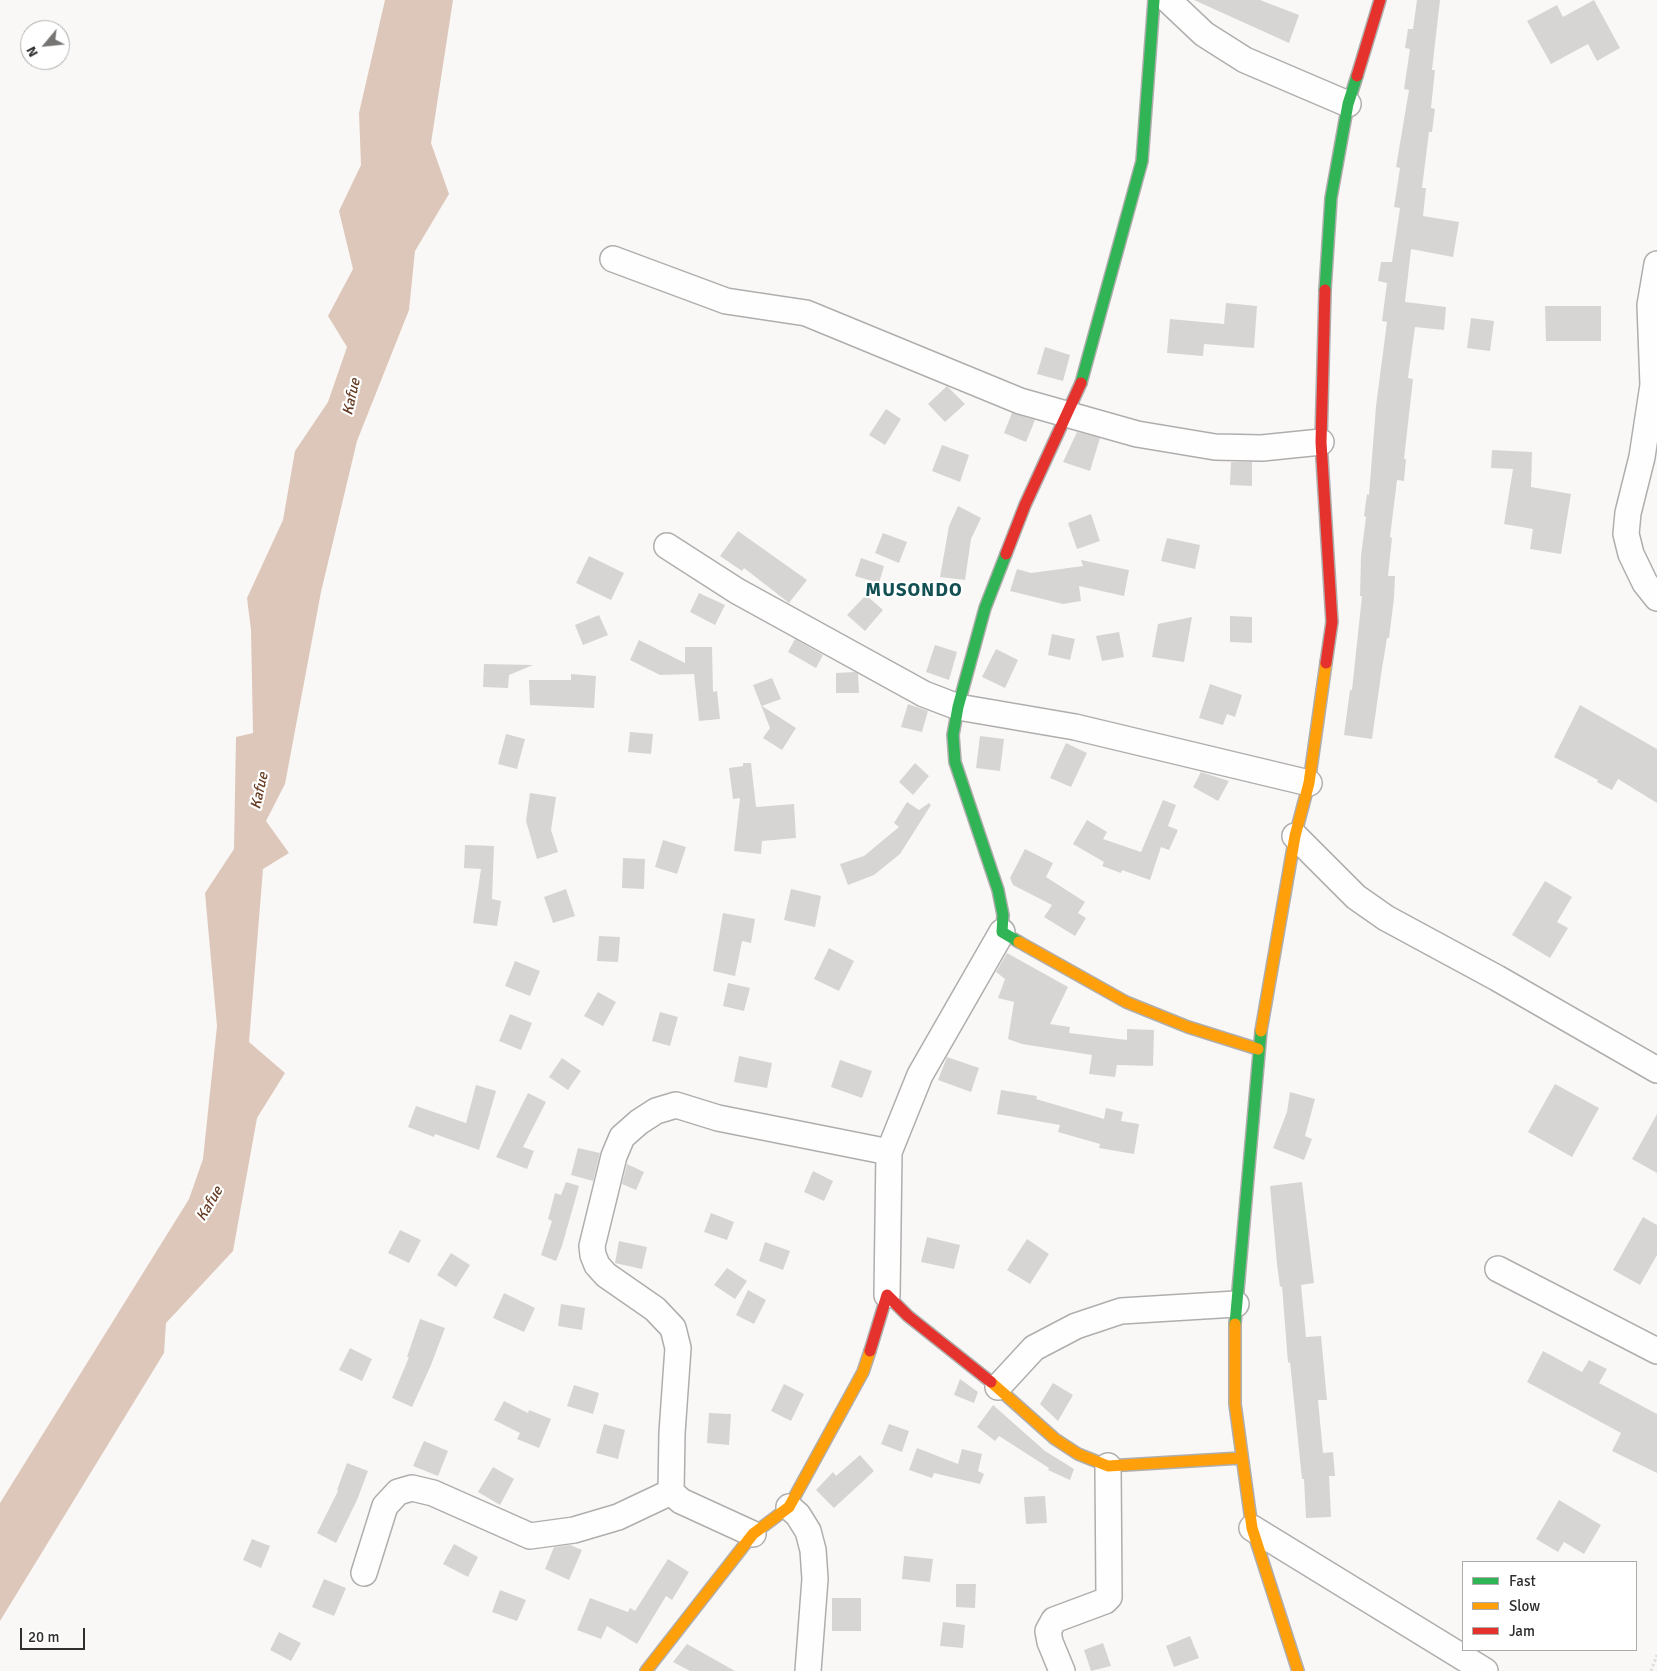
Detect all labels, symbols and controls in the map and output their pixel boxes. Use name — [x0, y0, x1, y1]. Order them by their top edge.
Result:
north arrow — [20, 20, 70, 70]
text: N — [22, 44, 42, 60]
water label: Kafue — [339, 377, 365, 417]
district label: MUSONDO — [864, 580, 964, 602]
water label: Kafue — [247, 771, 273, 811]
water label: Kafue — [193, 1183, 227, 1225]
legend — [1462, 1561, 1637, 1651]
text: Fast — [1509, 1572, 1536, 1590]
text: Slow — [1509, 1597, 1540, 1615]
scale bar — [22, 1618, 88, 1650]
text: Jam — [1509, 1622, 1535, 1640]
text: 20 m — [28, 1628, 59, 1646]

